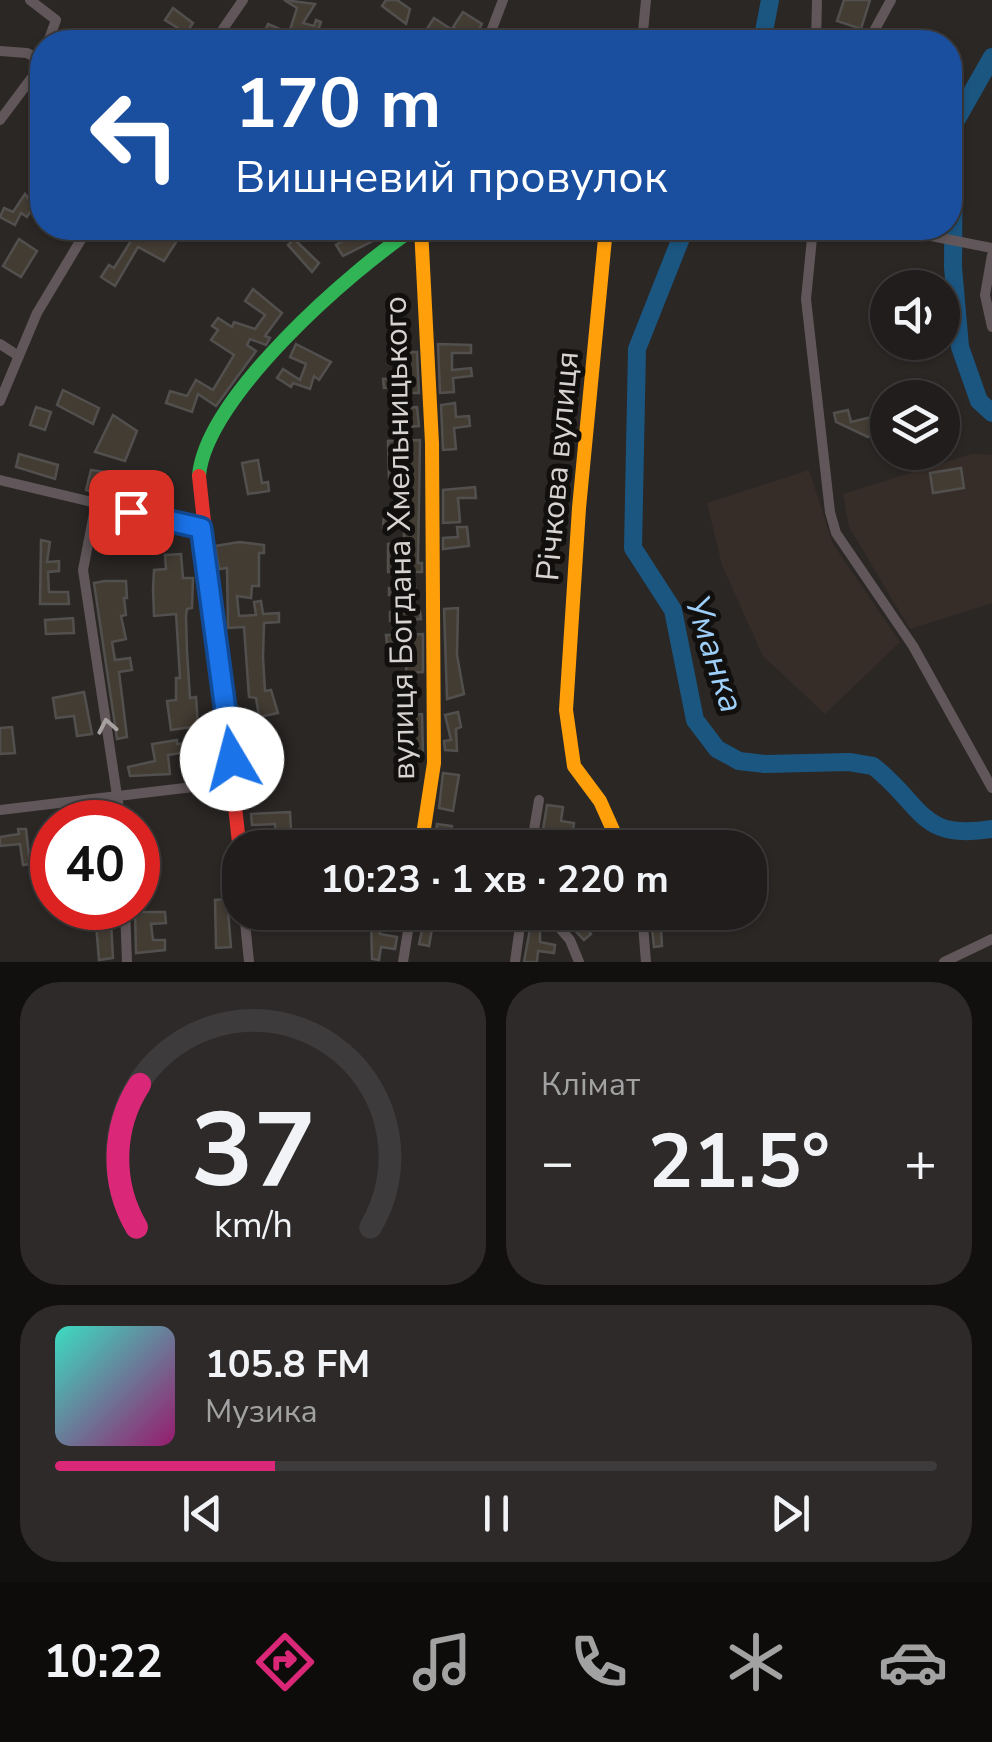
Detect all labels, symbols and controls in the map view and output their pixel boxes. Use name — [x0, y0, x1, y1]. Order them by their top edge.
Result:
text: 170 m — [235, 56, 441, 152]
icon: left — [70, 70, 200, 200]
text: Вишневий провулок — [235, 147, 667, 208]
map controls — [870, 270, 960, 470]
button: sound — [870, 270, 960, 360]
street label: вулиця Богдана Хмельницького — [374, 296, 425, 780]
street label: Річкова вулиця — [526, 349, 589, 583]
button: layers — [870, 380, 960, 470]
pin — [89, 470, 174, 555]
icon: arrive — [104, 485, 159, 540]
water label: Уманка — [674, 590, 755, 719]
position arrow — [180, 707, 284, 811]
one-way arrow — [97, 718, 118, 734]
speed limit sign: 40 — [30, 800, 160, 930]
text: 10:23 · 1 хв · 220 m — [320, 854, 669, 905]
text: Клімат — [541, 1063, 640, 1106]
text: 37 — [191, 1080, 315, 1222]
text: 21.5° — [648, 1111, 830, 1213]
text: − — [541, 1125, 574, 1200]
text: + — [904, 1125, 937, 1200]
text: km/h — [214, 1201, 292, 1250]
text: 105.8 FM — [205, 1339, 370, 1390]
text: Музика — [205, 1390, 318, 1433]
icon: previous — [175, 1486, 230, 1541]
icon: pause — [469, 1486, 524, 1541]
icon: next — [763, 1486, 818, 1541]
icon: directions — [250, 1627, 320, 1697]
icon: music — [407, 1627, 477, 1697]
icon: phone — [564, 1627, 634, 1697]
icon: climate — [721, 1627, 791, 1697]
icon: car — [878, 1627, 948, 1697]
text: 10:22 — [44, 1632, 163, 1693]

